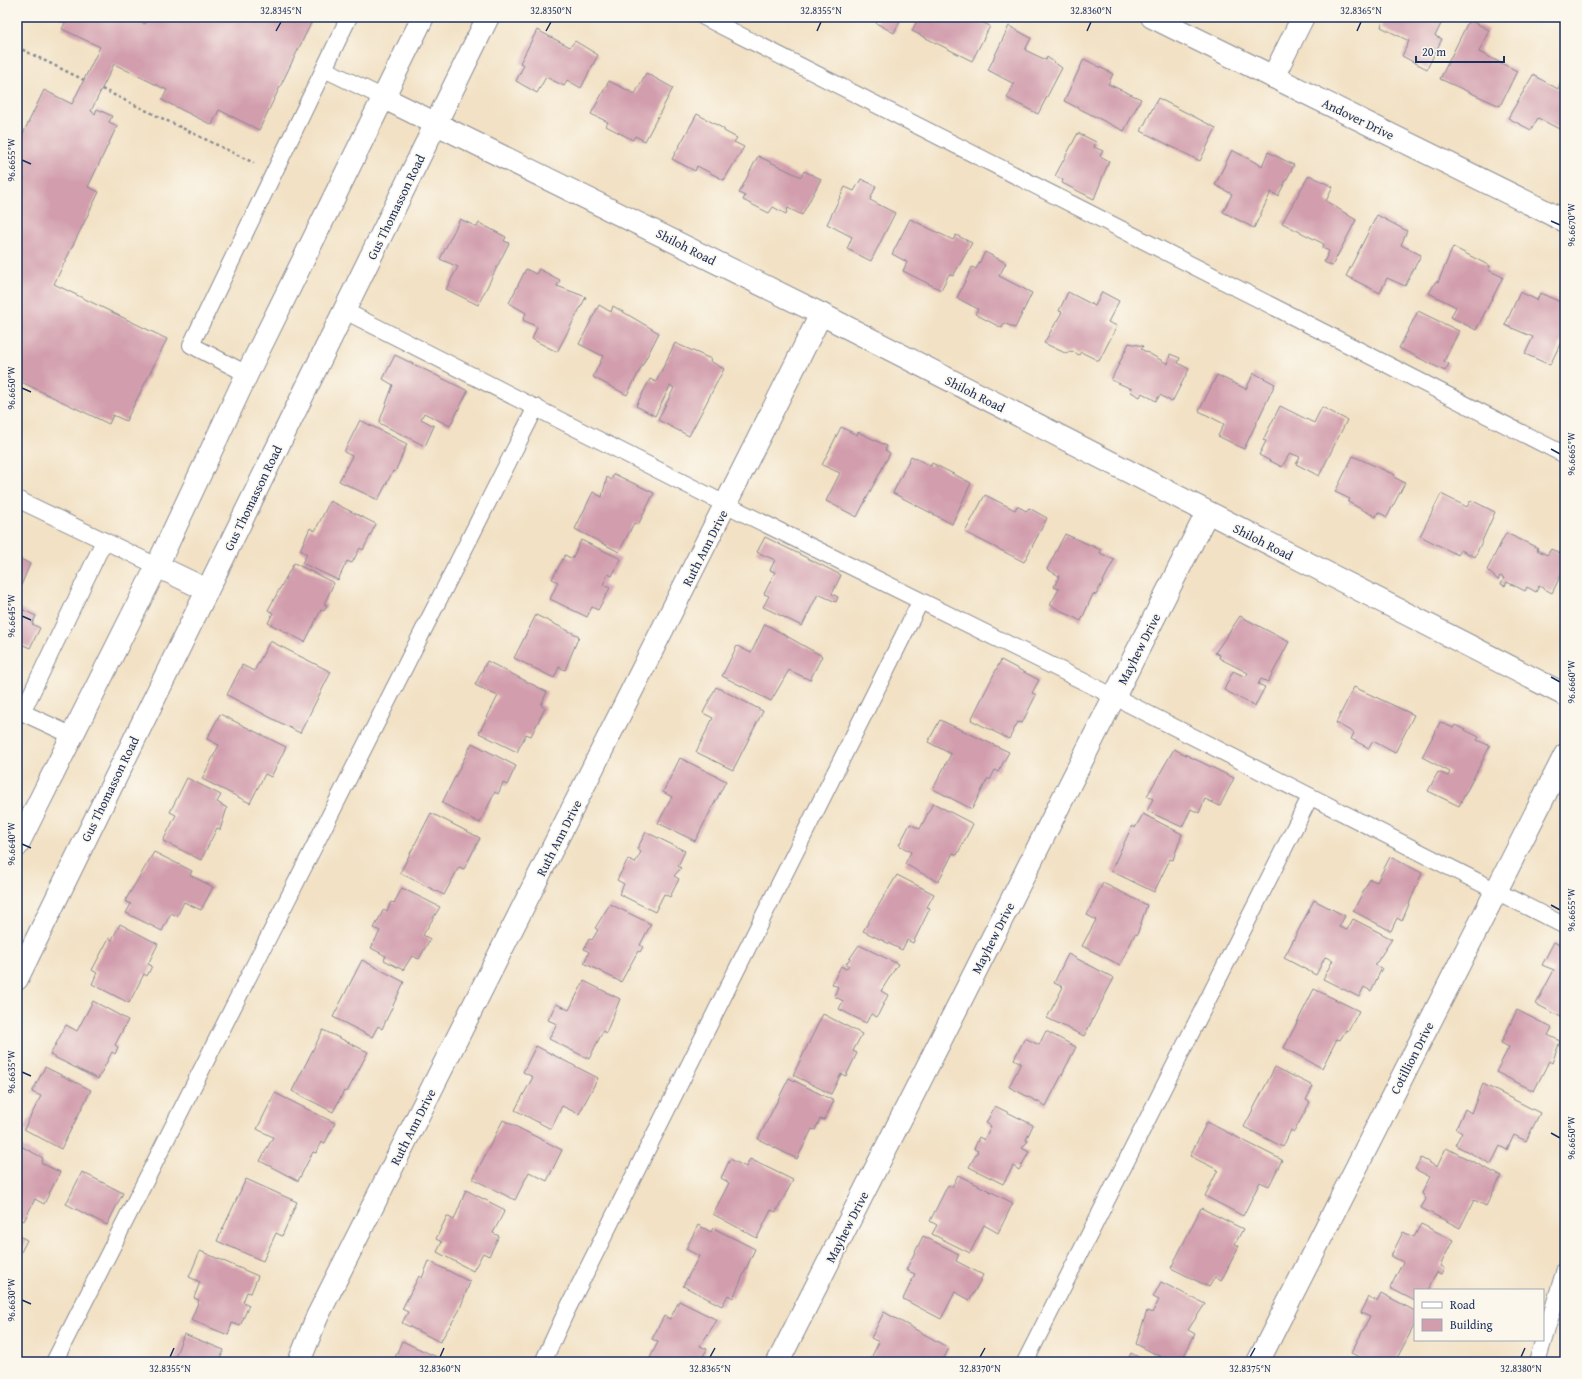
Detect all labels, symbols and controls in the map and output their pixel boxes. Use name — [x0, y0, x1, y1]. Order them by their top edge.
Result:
text: 32.8345°N — [260, 3, 302, 18]
text: 32.8350°N — [530, 3, 572, 18]
text: 32.8355°N — [800, 3, 842, 18]
text: 32.8360°N — [1070, 3, 1112, 18]
text: 32.8365°N — [1340, 3, 1382, 18]
scale bar — [1416, 38, 1504, 64]
text: 20 m — [1422, 43, 1446, 60]
street label: Andover Drive — [1319, 93, 1397, 145]
text: 96.6655°W — [4, 138, 19, 182]
street label: Gus Thomasson Road — [362, 151, 430, 263]
text: 96.6670°W — [1564, 203, 1579, 247]
street label: Shiloh Road — [653, 224, 719, 270]
text: 96.6650°W — [4, 366, 19, 410]
street label: Shiloh Road — [942, 371, 1008, 417]
text: 96.6665°W — [1564, 432, 1579, 476]
street label: Gus Thomasson Road — [219, 442, 287, 554]
street label: Ruth Ann Drive — [678, 506, 732, 590]
street label: Shiloh Road — [1230, 519, 1296, 565]
text: 96.6645°W — [4, 594, 19, 638]
street label: Mayhew Drive — [1113, 610, 1165, 688]
text: 96.6660°W — [1564, 660, 1579, 704]
street label: Gus Thomasson Road — [76, 733, 144, 845]
street label: Ruth Ann Drive — [532, 796, 586, 880]
text: 96.6640°W — [4, 822, 19, 866]
text: 96.6655°W — [1564, 888, 1579, 932]
street label: Mayhew Drive — [967, 899, 1019, 977]
street label: Cotillion Drive — [1386, 1019, 1438, 1097]
text: 96.6635°W — [4, 1050, 19, 1094]
street label: Ruth Ann Drive — [386, 1085, 440, 1169]
text: 96.6650°W — [1564, 1116, 1579, 1160]
street label: Mayhew Drive — [821, 1188, 873, 1266]
text: 96.6630°W — [4, 1278, 19, 1322]
legend — [1414, 1289, 1544, 1341]
text: Road — [1450, 1296, 1476, 1313]
text: Building — [1450, 1316, 1493, 1333]
text: 32.8355°N — [149, 1361, 191, 1376]
text: 32.8360°N — [419, 1361, 461, 1376]
text: 32.8365°N — [689, 1361, 731, 1376]
text: 32.8370°N — [959, 1361, 1001, 1376]
text: 32.8375°N — [1229, 1361, 1271, 1376]
text: 32.8380°N — [1500, 1361, 1542, 1376]

